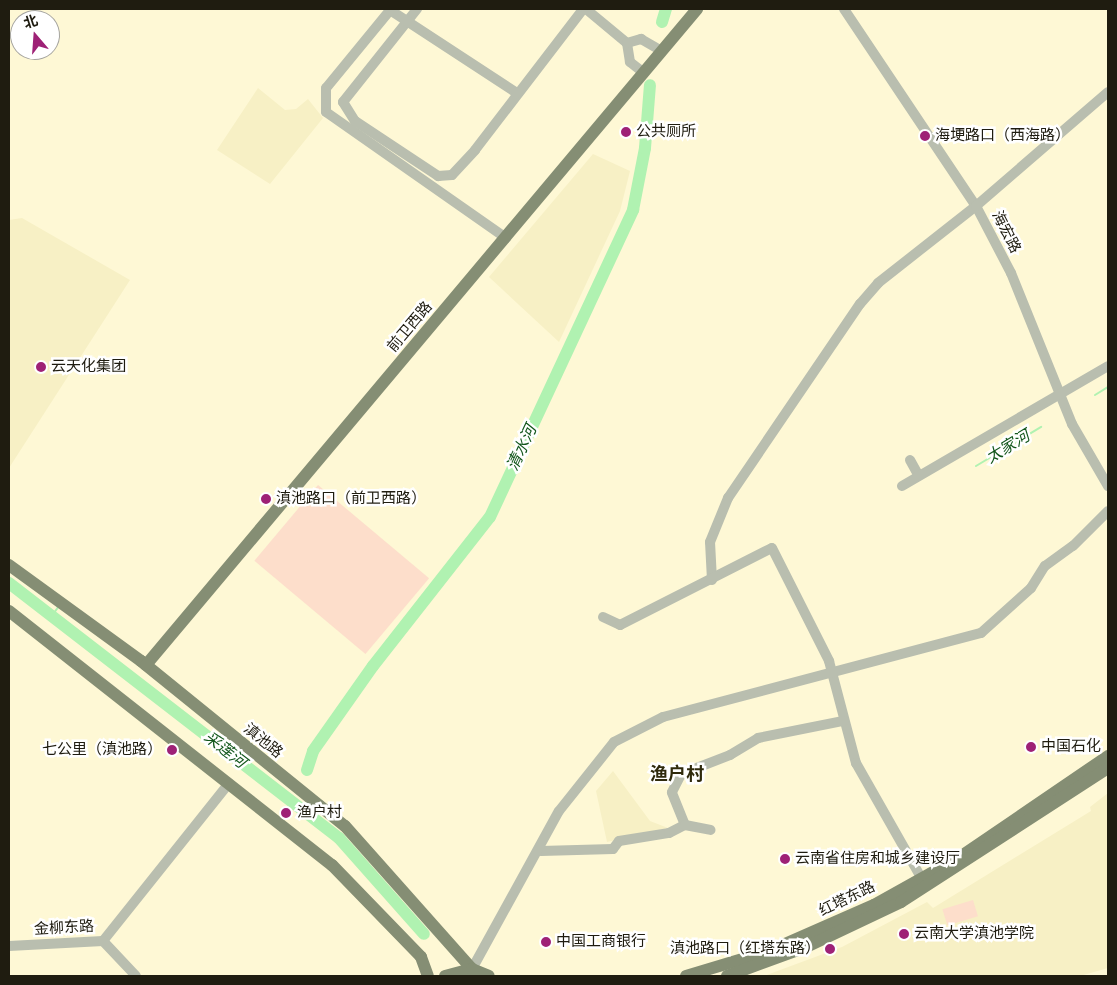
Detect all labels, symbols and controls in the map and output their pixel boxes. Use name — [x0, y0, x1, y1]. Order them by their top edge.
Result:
north arrow — [10, 10, 60, 60]
text: 北 — [21, 10, 40, 33]
place label: 公共厕所 — [636, 123, 696, 141]
marker: 公共厕所 — [620, 126, 632, 138]
place label: 海埂路口（西海路） — [935, 127, 1070, 145]
marker: 海埂路口（西海路） — [919, 130, 931, 142]
street label: 海宏路 — [988, 208, 1024, 256]
street label: 前卫西路 — [384, 298, 436, 356]
place label: 云天化集团 — [51, 358, 126, 376]
marker: 云天化集团 — [35, 361, 47, 373]
water label: 清水河 — [503, 422, 541, 474]
water label: 太家河 — [982, 426, 1034, 468]
place label: 滇池路口（前卫西路） — [276, 490, 426, 508]
marker: 滇池路口（前卫西路） — [260, 493, 272, 505]
street label: 滇池路 — [240, 720, 286, 762]
water label: 采莲河 — [200, 728, 250, 772]
place label: 中国石化 — [1041, 738, 1101, 756]
place label: 七公里（滇池路） — [42, 741, 162, 759]
marker: 中国石化 — [1025, 741, 1037, 753]
marker: 七公里（滇池路） — [166, 744, 178, 756]
district label: 渔户村 — [650, 763, 704, 785]
place label: 渔户村 — [297, 804, 342, 822]
marker: 渔户村 — [279, 806, 293, 820]
place label: 云南省住房和城乡建设厅 — [795, 850, 960, 868]
marker: 云南省住房和城乡建设厅 — [779, 853, 791, 865]
street label: 红塔东路 — [816, 878, 878, 920]
street label: 金柳东路 — [34, 917, 94, 939]
place label: 云南大学滇池学院 — [914, 925, 1034, 943]
marker: 云南大学滇池学院 — [898, 928, 910, 940]
place label: 中国工商银行 — [556, 933, 646, 951]
marker: 中国工商银行 — [540, 936, 552, 948]
place label: 滇池路口（红塔东路） — [670, 940, 820, 958]
marker: 滇池路口（红塔东路） — [824, 943, 836, 955]

